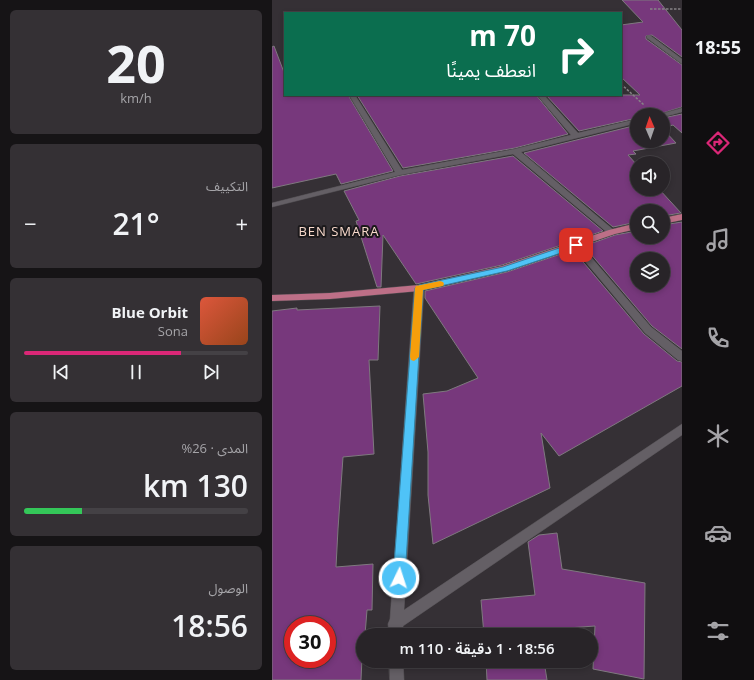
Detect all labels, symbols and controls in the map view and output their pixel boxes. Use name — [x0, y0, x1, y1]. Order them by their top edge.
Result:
text: 70 m — [469, 16, 536, 54]
text: 20 — [106, 27, 166, 98]
icon: right — [550, 28, 602, 80]
text: 18:55 — [695, 35, 741, 59]
text: انعطف يمينًا — [446, 58, 536, 82]
text: km/h — [120, 89, 152, 107]
north arrow — [630, 108, 670, 148]
map controls — [630, 108, 670, 292]
icon: directions — [704, 129, 732, 157]
button: sound — [630, 156, 670, 196]
text: التكييف — [206, 177, 248, 195]
text: 21° — [112, 203, 160, 244]
button: search — [630, 204, 670, 244]
text: − — [24, 208, 37, 238]
text: + — [235, 208, 248, 238]
district label: BEN SMARA — [298, 222, 380, 240]
icon: music — [704, 226, 732, 254]
pin — [559, 228, 593, 262]
icon: arrive — [565, 234, 587, 256]
button: layers — [630, 252, 670, 292]
text: Blue Orbit — [111, 302, 188, 322]
text: Sona — [158, 322, 188, 340]
icon: phone — [704, 324, 732, 352]
icon: previous — [50, 361, 72, 383]
icon: pause — [125, 361, 147, 383]
icon: next — [200, 361, 222, 383]
icon: climate — [704, 422, 732, 450]
text: المدى · 26% — [181, 439, 248, 457]
text: 130 km — [143, 465, 248, 506]
icon: car — [704, 519, 732, 547]
position arrow — [378, 557, 420, 599]
text: الوصول — [208, 579, 248, 597]
text: 18:56 — [171, 605, 248, 646]
speed limit sign: 30 — [284, 616, 336, 668]
icon: filters — [704, 617, 732, 645]
text: 18:56 · 1 دقيقة · 110 m — [399, 638, 555, 658]

